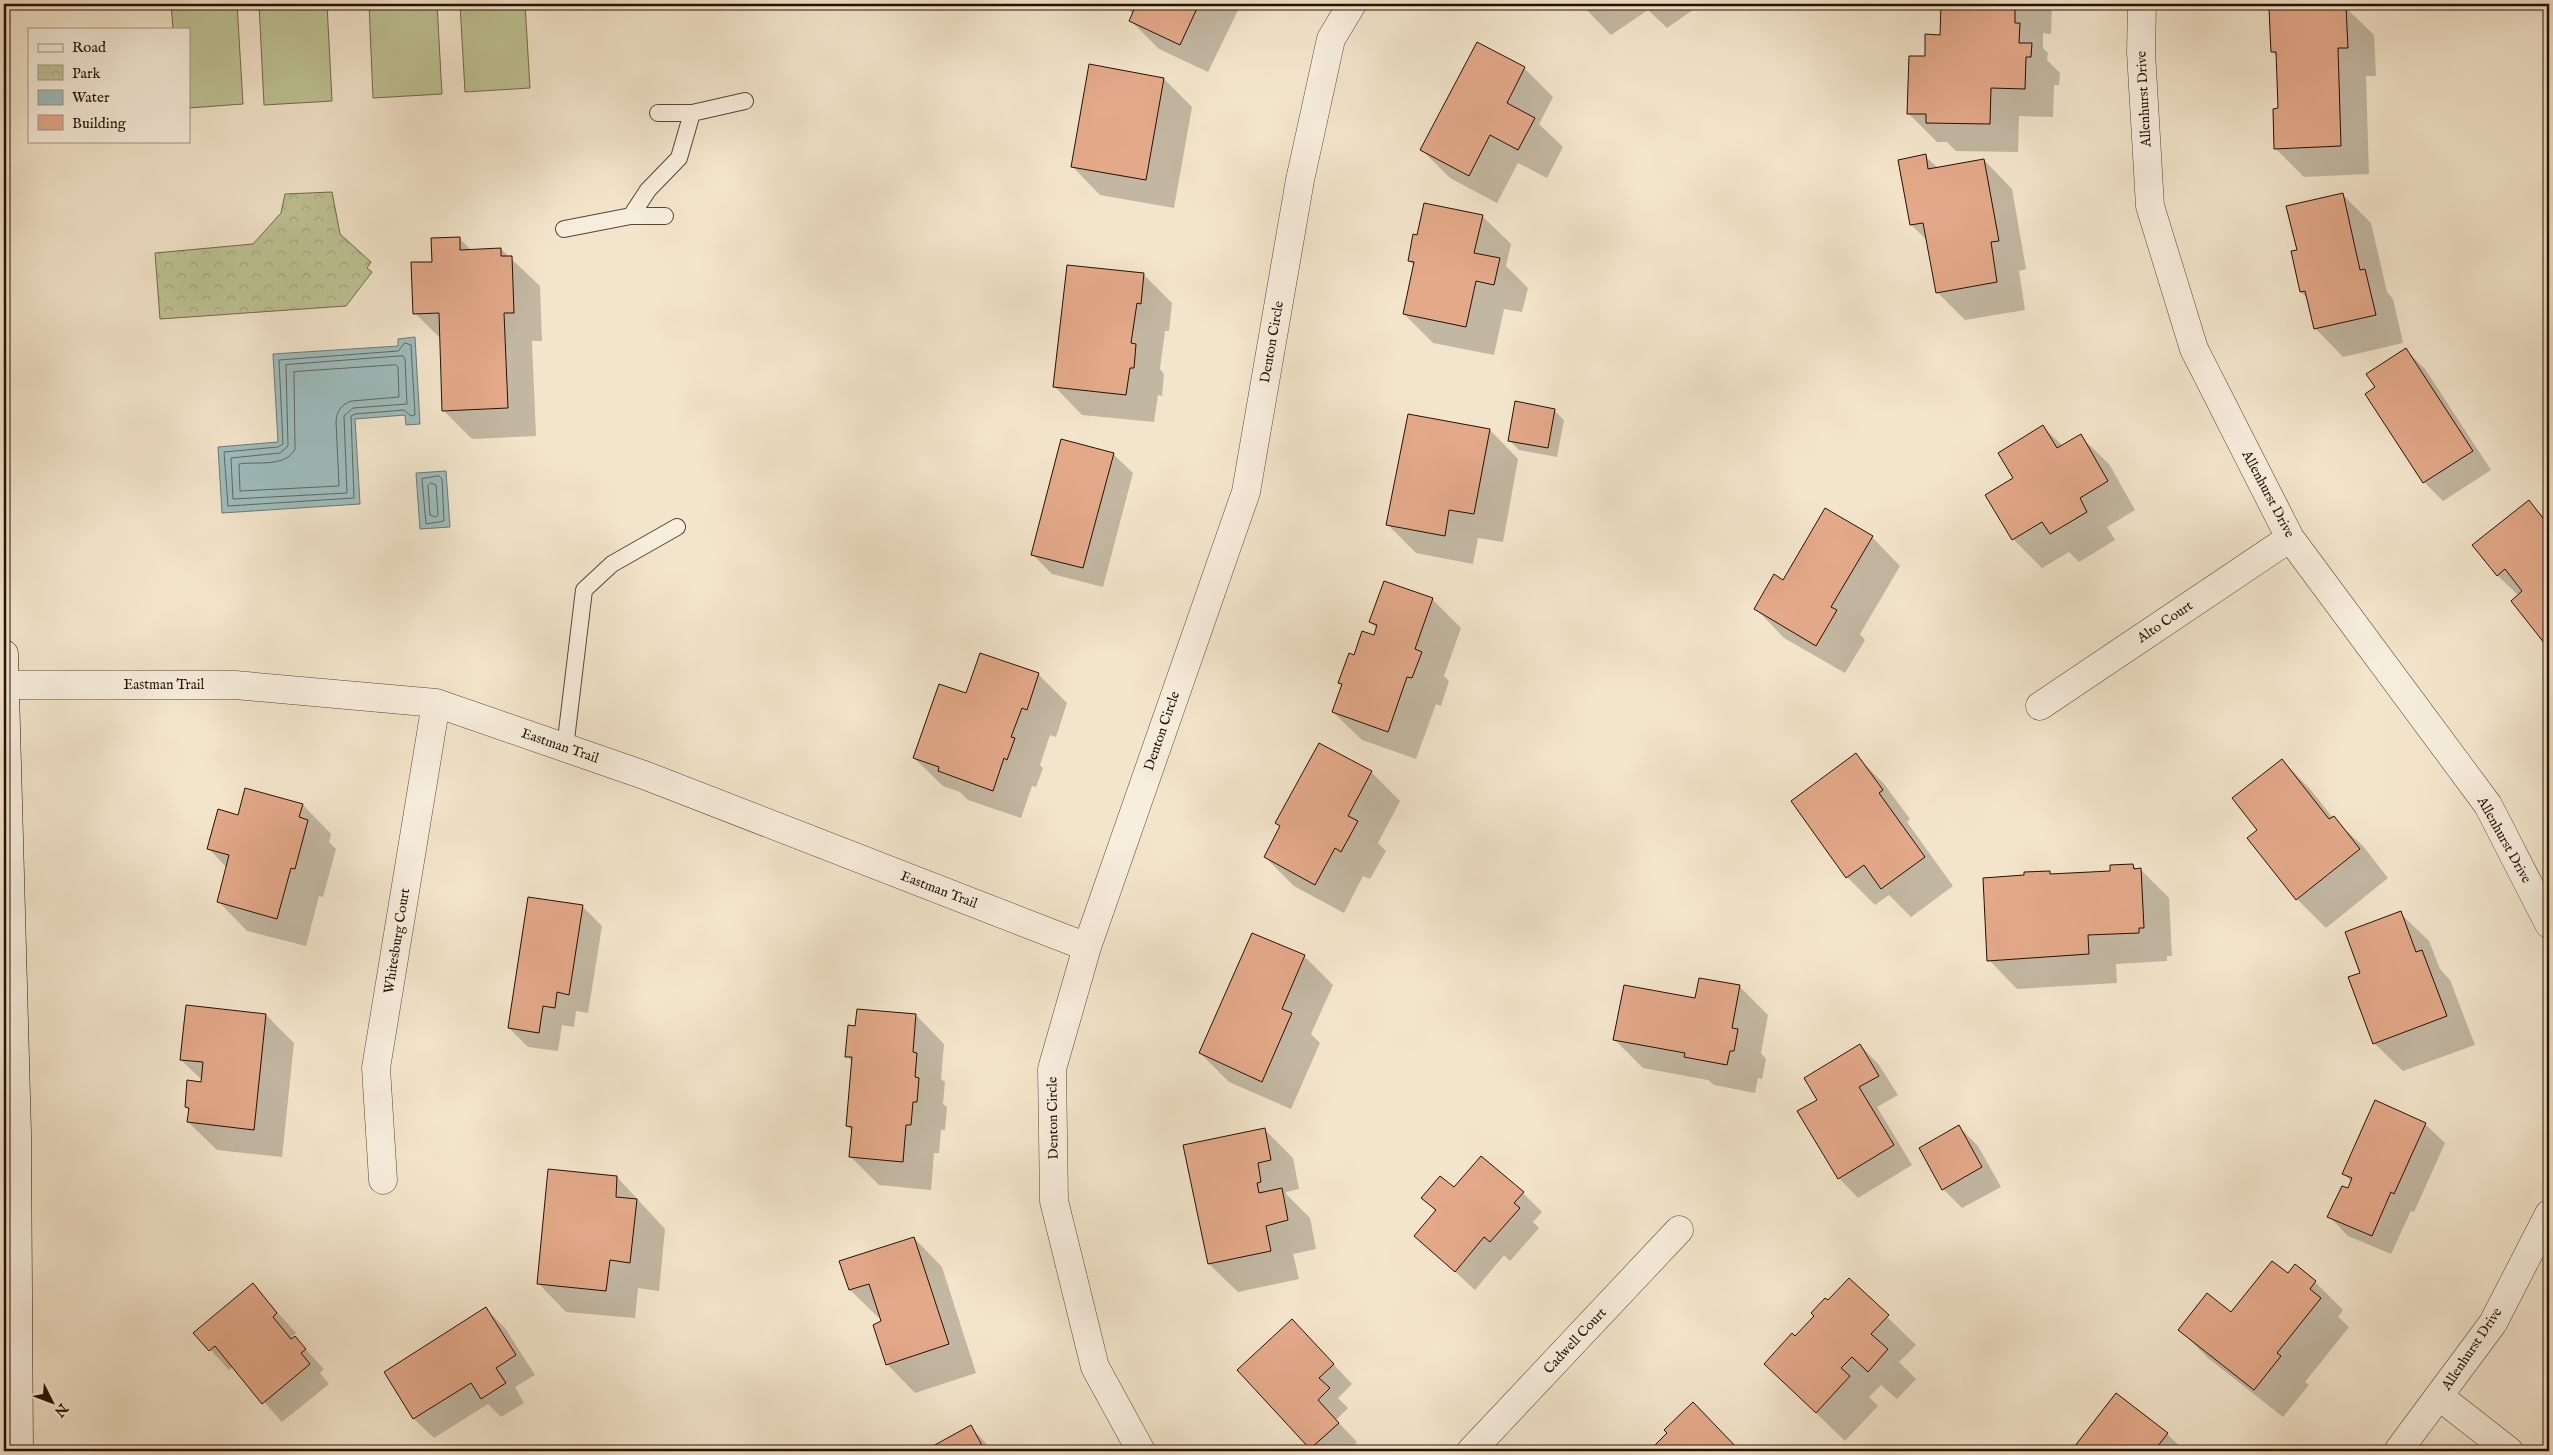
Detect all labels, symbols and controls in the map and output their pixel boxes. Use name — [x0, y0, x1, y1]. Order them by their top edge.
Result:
legend — [28, 28, 190, 142]
text: Road — [72, 38, 107, 57]
street label: Allenhurst Drive — [2132, 50, 2156, 148]
text: Park — [72, 64, 102, 83]
text: Water — [72, 88, 110, 107]
text: Building — [72, 114, 127, 133]
street label: Denton Circle — [1256, 299, 1288, 384]
street label: Allenhurst Drive — [2237, 446, 2299, 541]
street label: Alto Court — [2133, 597, 2196, 648]
street label: Eastman Trail — [124, 676, 205, 694]
street label: Denton Circle — [1140, 688, 1184, 773]
street label: Eastman Trail — [519, 724, 601, 768]
street label: Allenhurst Drive — [2472, 793, 2535, 887]
street label: Eastman Trail — [898, 867, 980, 913]
street label: Whitesburg Court — [380, 887, 414, 995]
street label: Denton Circle — [1043, 1076, 1063, 1160]
street label: Cadwell Court — [1540, 1304, 1610, 1378]
street label: Allenhurst Drive — [2437, 1304, 2507, 1395]
north arrow — [28, 1378, 78, 1428]
text: N — [50, 1399, 72, 1421]

